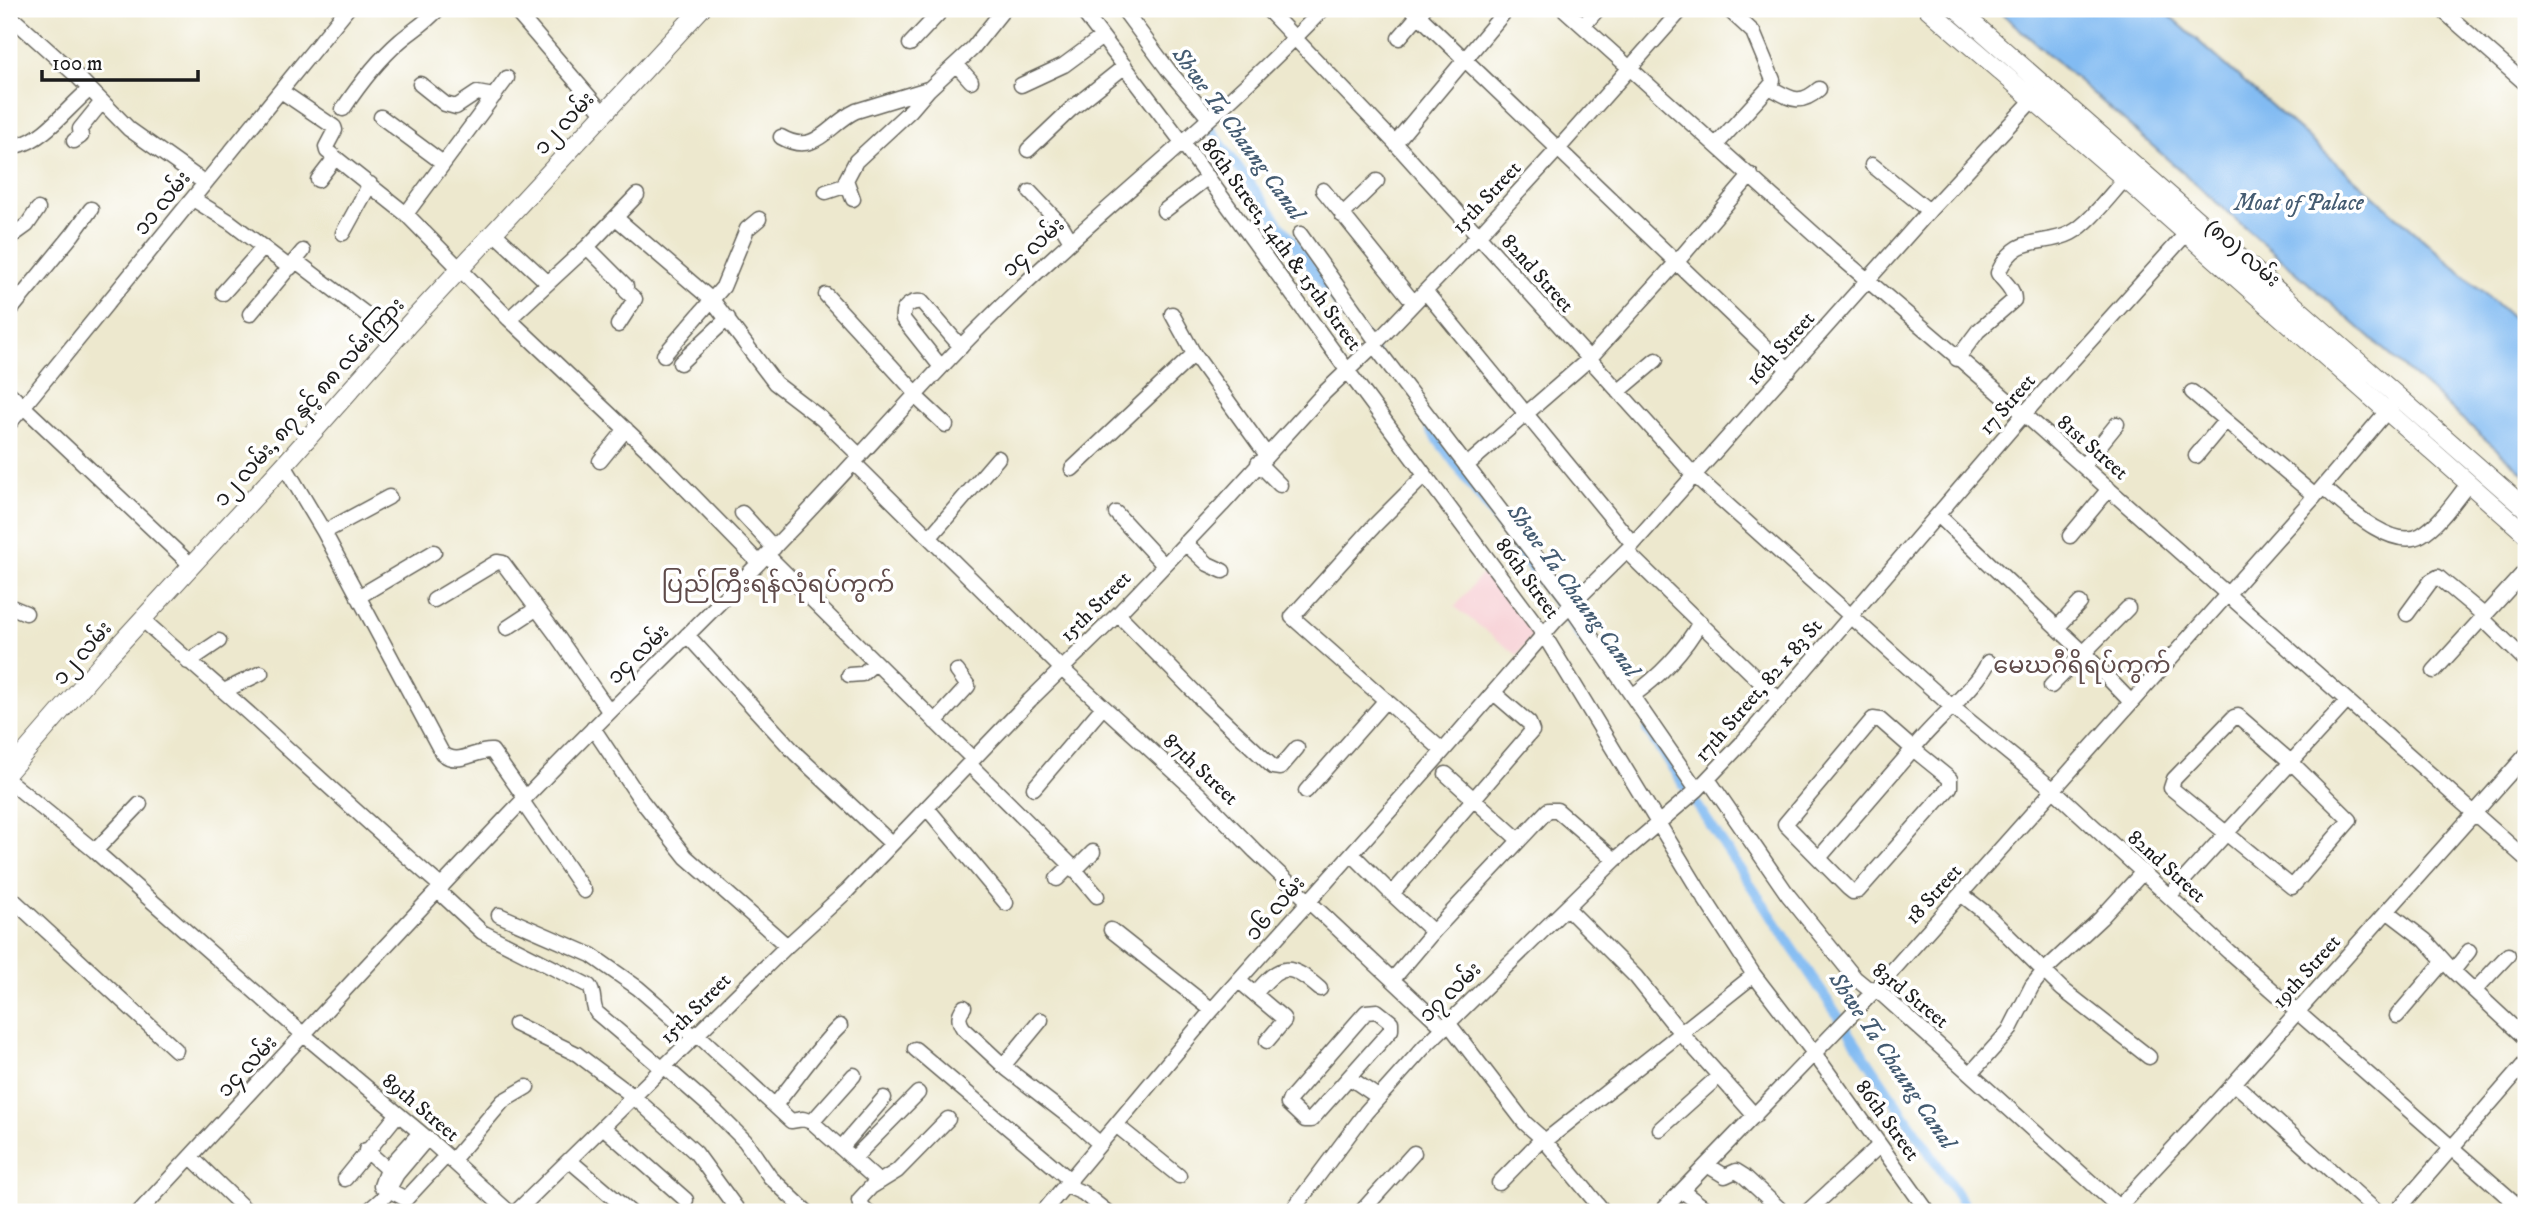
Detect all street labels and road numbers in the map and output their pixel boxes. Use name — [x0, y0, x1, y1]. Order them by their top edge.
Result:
street label: ၁၂ လမ်း — [526, 84, 603, 163]
street label: 86th Street, 14th & 15th Street — [1195, 133, 1367, 356]
street label: 15th Street — [1447, 156, 1527, 239]
street label: ၁၁ လမ်း — [126, 163, 197, 241]
street label: ၁၄ လမ်း — [994, 209, 1072, 285]
street label: (၈၀) လမ်း — [2199, 211, 2288, 293]
street label: 82nd Street — [1495, 229, 1579, 318]
street label: ၁၂ လမ်း, ၈၇ နှင့် ၈၈ လမ်းကြား — [206, 290, 413, 515]
street label: 16th Street — [1741, 306, 1821, 391]
street label: 17 Street — [1974, 368, 2042, 441]
street label: 81st Street — [2051, 410, 2134, 486]
street label: 86th Street — [1489, 533, 1565, 624]
street label: 15th Street — [1055, 566, 1137, 648]
street label: ၁၂ လမ်း — [45, 613, 120, 693]
street label: 17th Street, 82 x 83 St — [1689, 613, 1828, 768]
street label: ၁၄ လမ်း — [600, 616, 677, 693]
street label: 87th Street — [1157, 728, 1244, 811]
street label: 82nd Street — [2122, 825, 2211, 909]
street label: 18 Street — [1900, 859, 1968, 930]
street label: ၁၆ လမ်း — [1237, 868, 1311, 947]
street label: 19th Street — [2267, 929, 2347, 1014]
street label: ၁၇ လမ်း — [1411, 954, 1489, 1031]
street label: 83rd Street — [1867, 957, 1954, 1035]
street label: 15th Street — [655, 968, 737, 1050]
street label: ၁၄ လမ်း — [209, 1027, 285, 1105]
street label: 89th Street — [376, 1068, 465, 1148]
street label: 86th Street — [1849, 1075, 1925, 1166]

